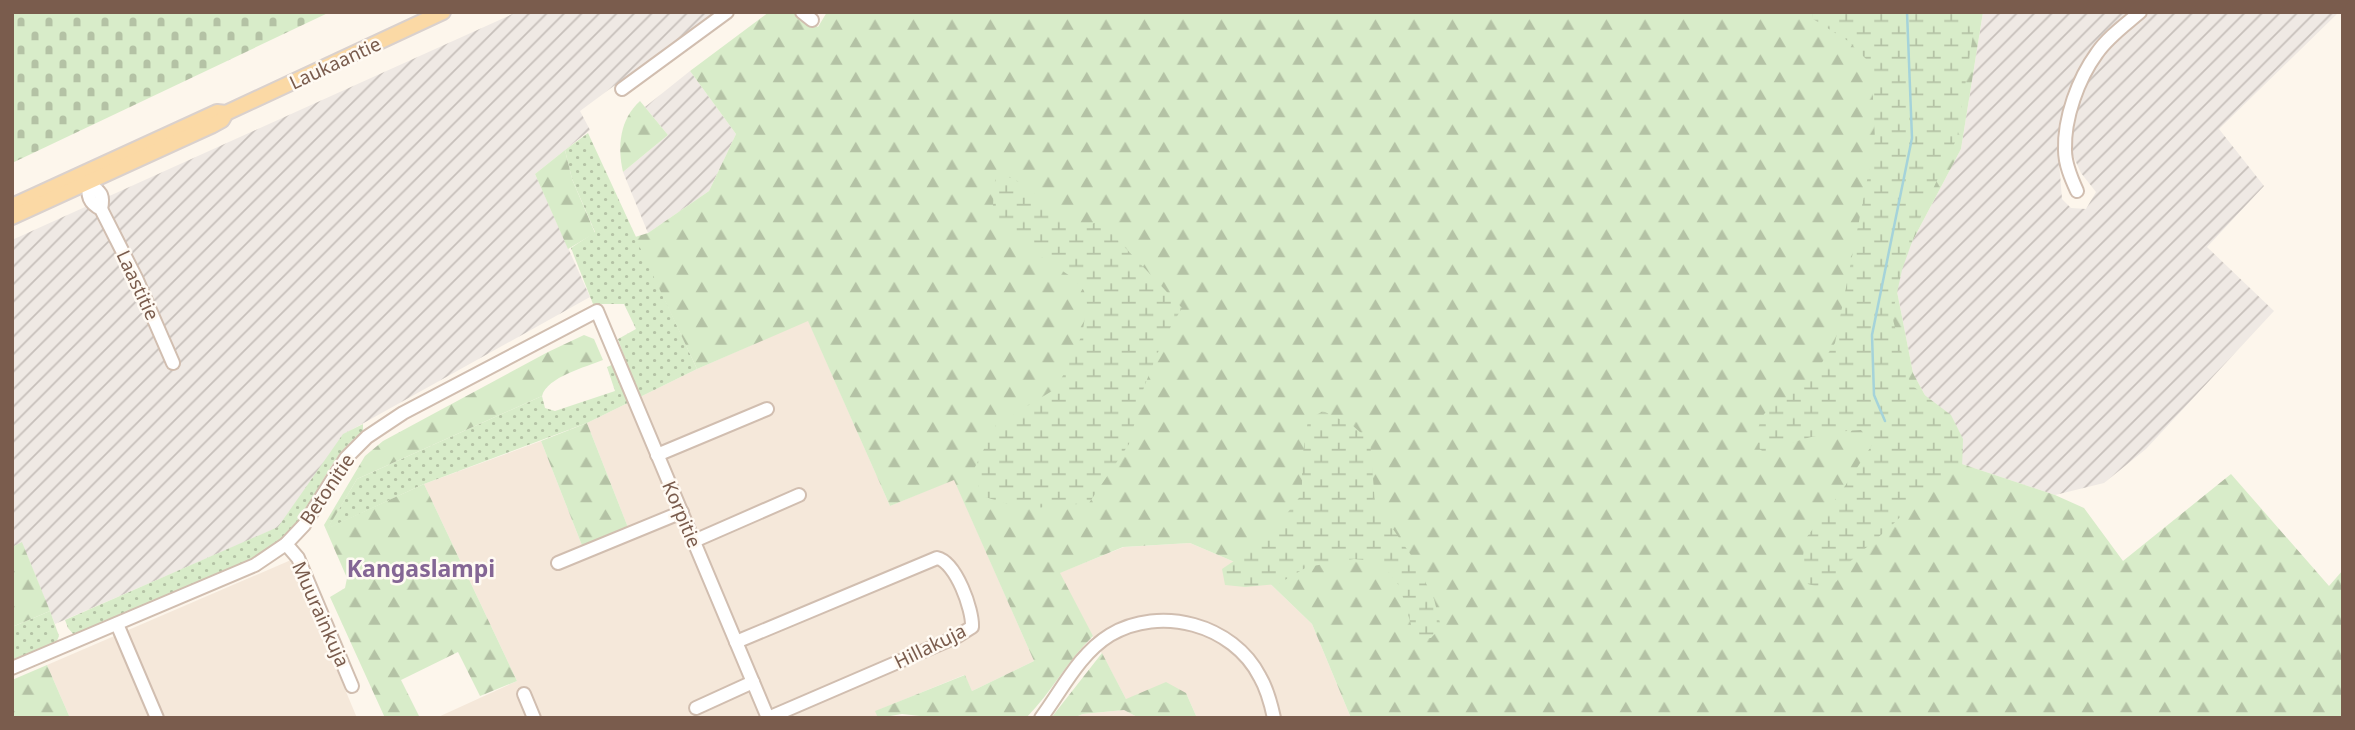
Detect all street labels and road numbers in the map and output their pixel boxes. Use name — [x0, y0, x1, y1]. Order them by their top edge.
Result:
street label: Laukaantie — [285, 30, 385, 96]
street label: Laastitie — [110, 246, 166, 324]
street label: Betonitie — [294, 448, 360, 530]
street label: Korpitie — [656, 477, 708, 551]
street label: Muurainkuja — [286, 557, 356, 671]
street label: Hillakuja — [890, 617, 970, 675]

